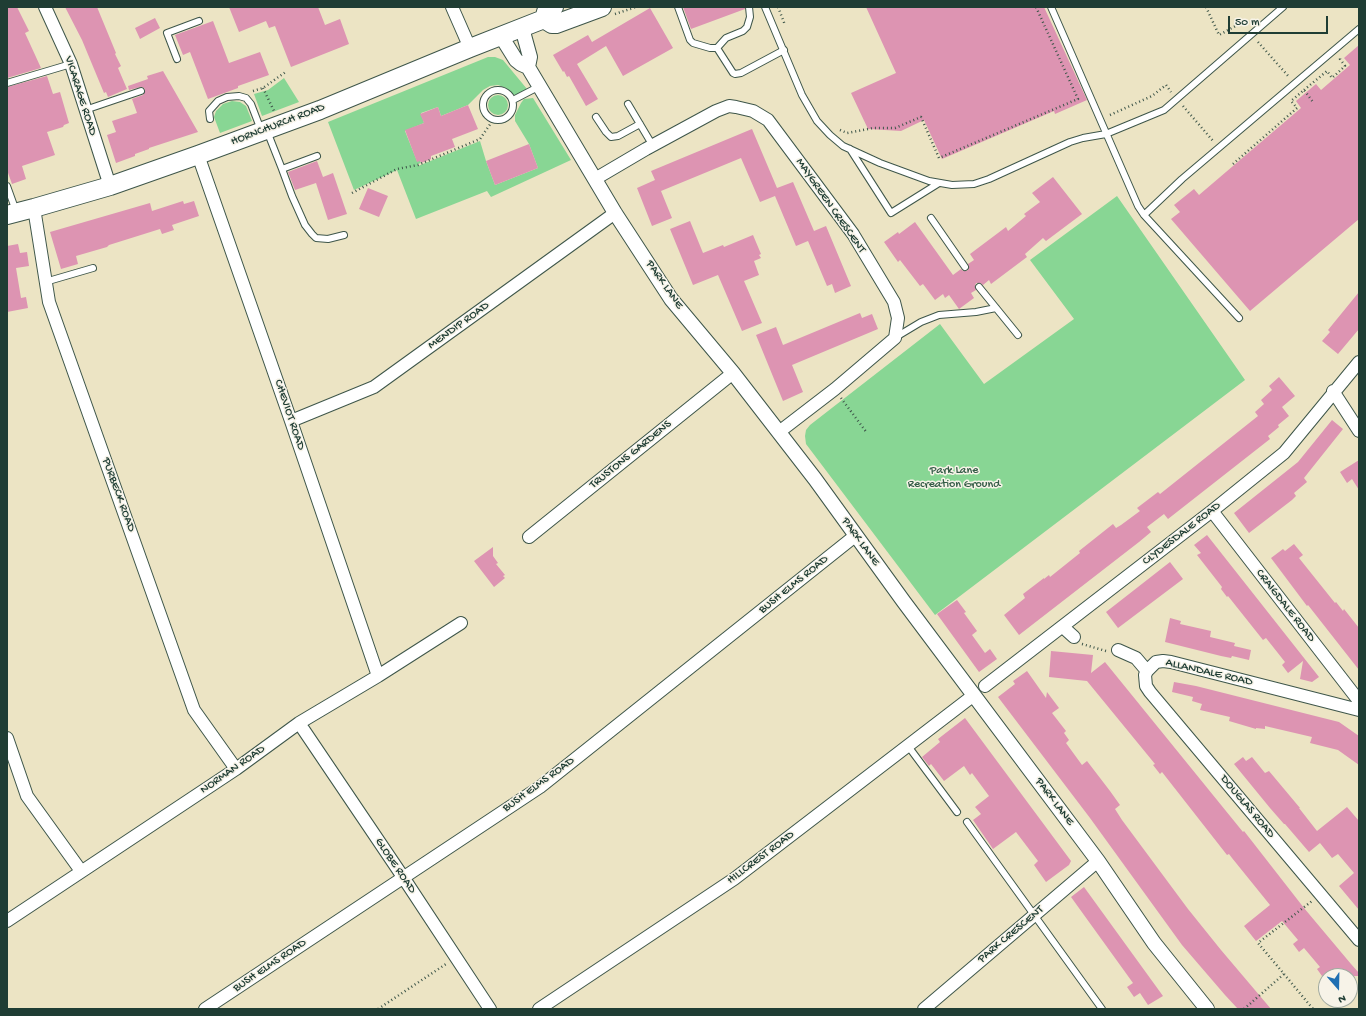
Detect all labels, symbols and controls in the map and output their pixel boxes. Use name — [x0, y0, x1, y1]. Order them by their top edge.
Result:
scale bar — [1230, 8, 1330, 34]
text: 50 m — [1235, 16, 1260, 30]
street label: VICARAGE ROAD — [60, 54, 100, 138]
street label: HORNCHURCH ROAD — [229, 100, 327, 150]
street label: MAYGREEN CRESCENT — [792, 156, 868, 256]
street label: PARK LANE — [642, 258, 686, 312]
street label: MENDIP ROAD — [426, 299, 492, 353]
street label: CHEVIOT ROAD — [270, 378, 308, 452]
street label: TRUSTONS GARDENS — [587, 418, 675, 492]
street label: PURBECK ROAD — [98, 456, 138, 534]
park label: Park Lane Recreation Ground — [908, 464, 1000, 492]
street label: CLYDESDALE ROAD — [1140, 499, 1224, 569]
street label: PARK LANE — [838, 515, 882, 569]
street label: BUSH ELMS ROAD — [756, 553, 832, 617]
street label: CRAIGDALE ROAD — [1252, 567, 1318, 645]
street label: ALLANDALE ROAD — [1164, 656, 1254, 690]
street label: NORMAN ROAD — [198, 742, 268, 798]
street label: BUSH ELMS ROAD — [500, 754, 578, 816]
street label: DOUGLAS ROAD — [1216, 773, 1278, 841]
street label: PARK LANE — [1031, 775, 1077, 829]
street label: HILLCREST ROAD — [725, 828, 797, 888]
street label: GLOBE ROAD — [371, 835, 419, 897]
street label: PARK CRESCENT — [975, 903, 1047, 967]
street label: BUSH ELMS ROAD — [231, 936, 309, 996]
north arrow — [1318, 968, 1358, 1008]
text: N — [1336, 991, 1347, 1005]

